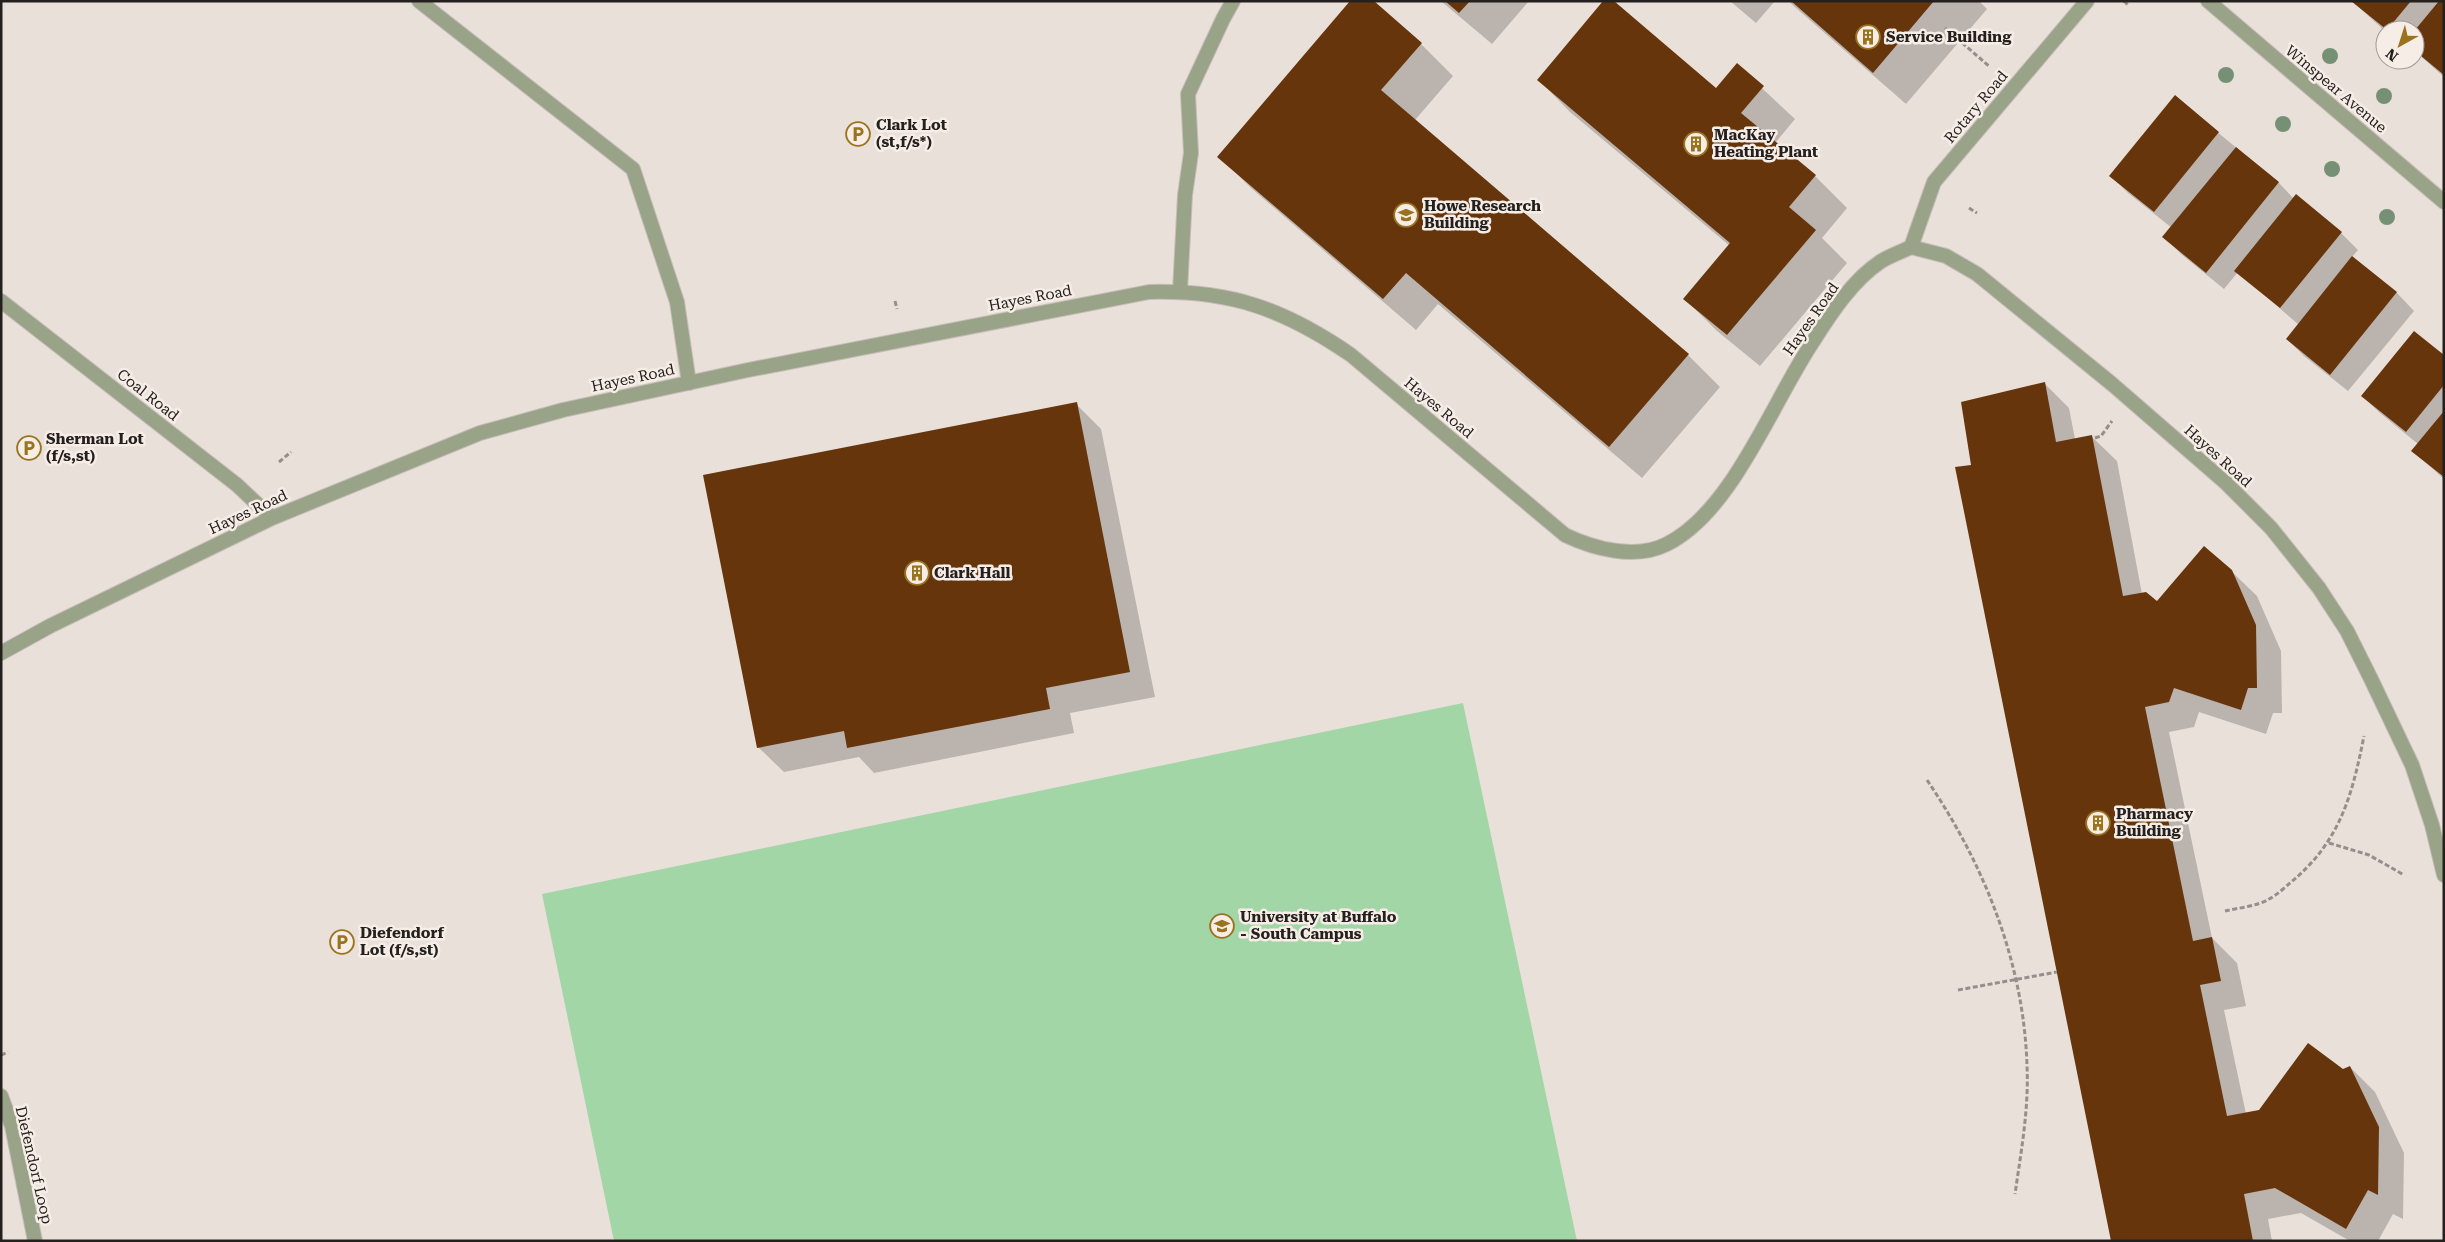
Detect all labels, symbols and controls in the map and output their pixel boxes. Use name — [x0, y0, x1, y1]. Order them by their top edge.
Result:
north arrow — [2375, 20, 2425, 70]
building icon: Service Building — [1855, 24, 1881, 50]
place label: Service Building — [1886, 28, 2012, 46]
street label: Winspear Avenue — [2282, 41, 2390, 137]
text: N — [2382, 45, 2401, 65]
street label: Rotary Road — [1940, 67, 2012, 147]
place label: Clark Lot (st,f/s*) — [876, 116, 947, 151]
parking icon: Clark Lot (st,f/s*) — [845, 121, 871, 147]
place label: MacKay Heating Plant — [1714, 126, 1818, 161]
building icon: MacKay Heating Plant — [1683, 131, 1709, 157]
place label: Howe Research Building — [1424, 197, 1541, 232]
school or university icon: Howe Research Building — [1393, 202, 1419, 228]
street label: Hayes Road — [1779, 279, 1843, 359]
street label: Hayes Road — [987, 281, 1074, 315]
street label: Hayes Road — [590, 360, 677, 396]
street label: Coal Road — [114, 365, 183, 425]
street label: Hayes Road — [1401, 374, 1478, 442]
street label: Hayes Road — [2181, 421, 2256, 491]
place label: Sherman Lot (f/s,st) — [46, 430, 144, 465]
parking icon: Sherman Lot (f/s,st) — [16, 435, 42, 461]
street label: Hayes Road — [206, 486, 291, 538]
building icon: Clark Hall — [904, 560, 930, 586]
place label: Clark Hall — [934, 564, 1010, 582]
place label: Pharmacy Building — [2116, 805, 2193, 840]
building icon: Pharmacy Building — [2085, 810, 2111, 836]
place label: University at Buffalo - South Campus — [1240, 908, 1397, 943]
school or university icon: University at Buffalo - South Campus — [1209, 913, 1235, 939]
place label: Diefendorf Lot (f/s,st) — [360, 924, 444, 959]
parking icon: Diefendorf Lot (f/s,st) — [329, 929, 355, 955]
street label: Diefendorf Loop — [12, 1104, 56, 1226]

